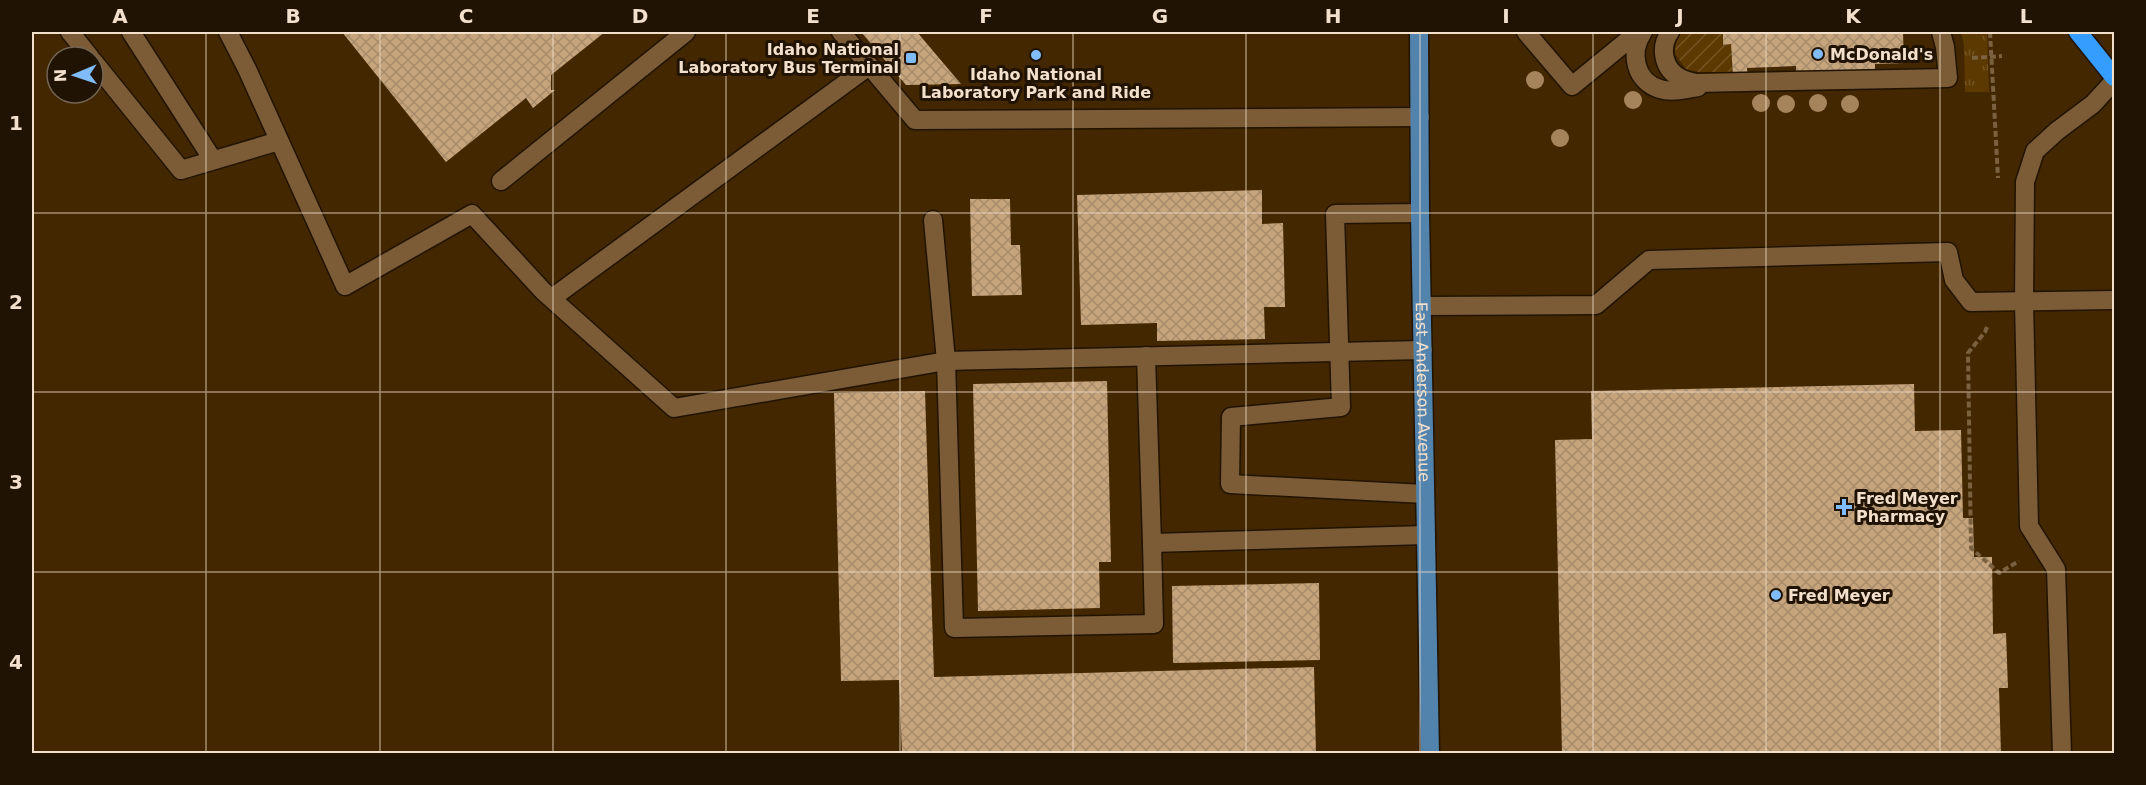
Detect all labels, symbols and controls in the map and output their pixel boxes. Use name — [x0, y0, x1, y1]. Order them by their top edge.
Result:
text: A — [112, 4, 128, 28]
text: B — [285, 4, 301, 28]
text: C — [459, 4, 473, 28]
text: D — [632, 4, 648, 28]
text: E — [806, 4, 820, 28]
text: F — [979, 4, 993, 28]
text: G — [1152, 4, 1168, 28]
text: H — [1325, 4, 1341, 28]
text: I — [1502, 4, 1510, 28]
text: J — [1674, 4, 1684, 28]
text: K — [1845, 4, 1862, 28]
text: L — [2020, 4, 2033, 28]
place label: Idaho National Laboratory Bus Terminal — [678, 40, 899, 77]
north arrow — [45, 45, 105, 105]
place label: McDonald's — [1830, 45, 1933, 64]
marker: McDonald's — [1811, 47, 1825, 61]
marker: Idaho National Laboratory Park and Ride — [1029, 48, 1043, 62]
marker: Idaho National Laboratory Bus Terminal — [904, 51, 918, 65]
place label: Idaho National Laboratory Park and Ride — [921, 65, 1151, 102]
text: N — [51, 68, 70, 83]
text: 1 — [9, 111, 23, 135]
text: 2 — [9, 290, 23, 314]
street label: East Anderson Avenue — [1412, 302, 1434, 482]
text: 3 — [9, 470, 23, 494]
place label: Fred Meyer Pharmacy — [1856, 489, 1958, 526]
marker: Fred Meyer Pharmacy — [1837, 500, 1851, 514]
place label: Fred Meyer — [1788, 586, 1890, 605]
marker: Fred Meyer — [1769, 588, 1783, 602]
text: 4 — [9, 650, 23, 674]

